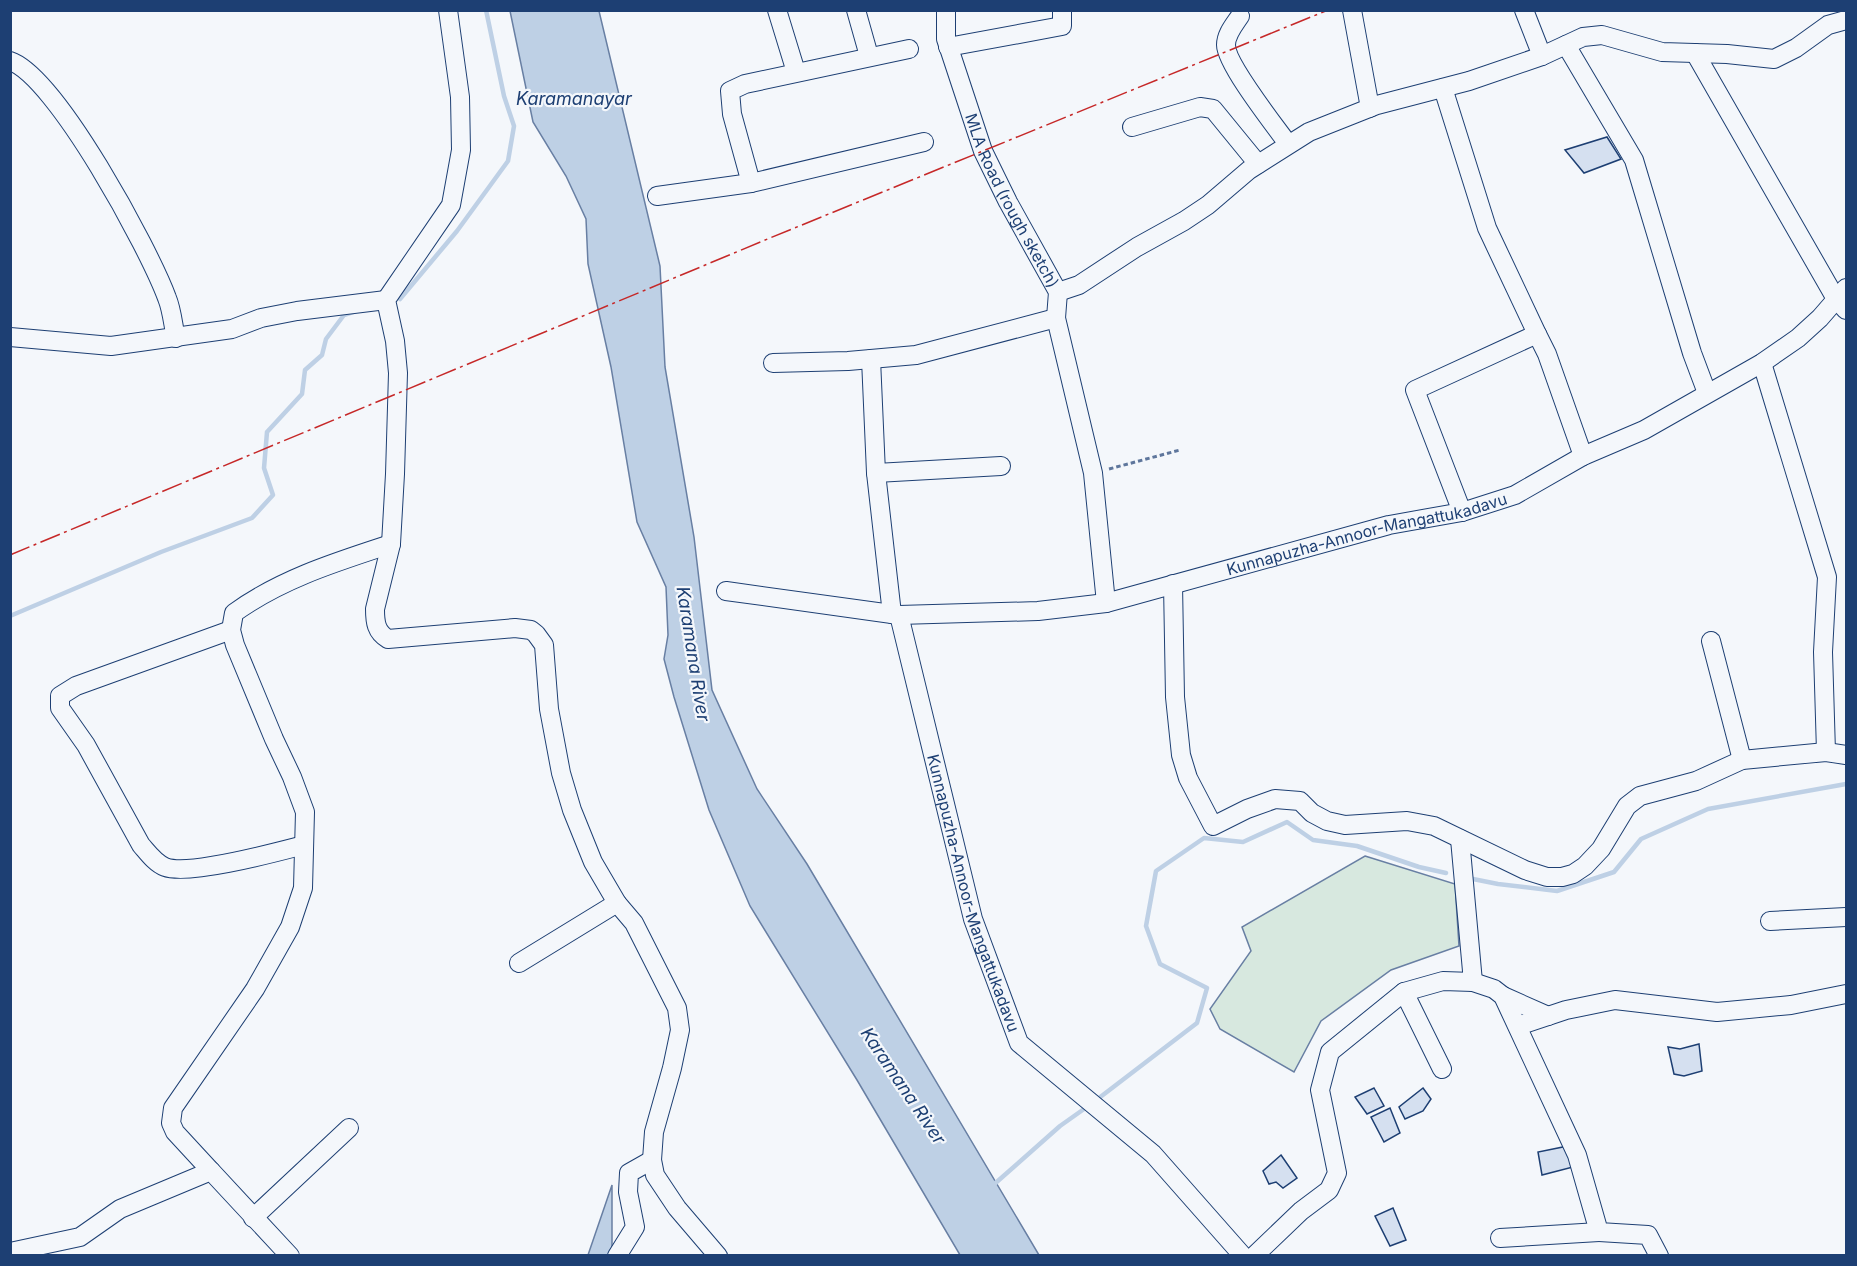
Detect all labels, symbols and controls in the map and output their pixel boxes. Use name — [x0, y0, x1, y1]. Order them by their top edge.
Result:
water label: Karamanayar — [516, 88, 633, 109]
street label: MLA Road (rough sketch) — [961, 111, 1064, 291]
street label: Kunnapuzha-Annoor-Mangattukadavu — [1224, 488, 1509, 579]
water label: Karamana River — [672, 585, 715, 724]
street label: Kunnapuzha-Annoor-Mangattukadavu — [923, 752, 1024, 1035]
water label: Karamana River — [857, 1023, 951, 1149]

